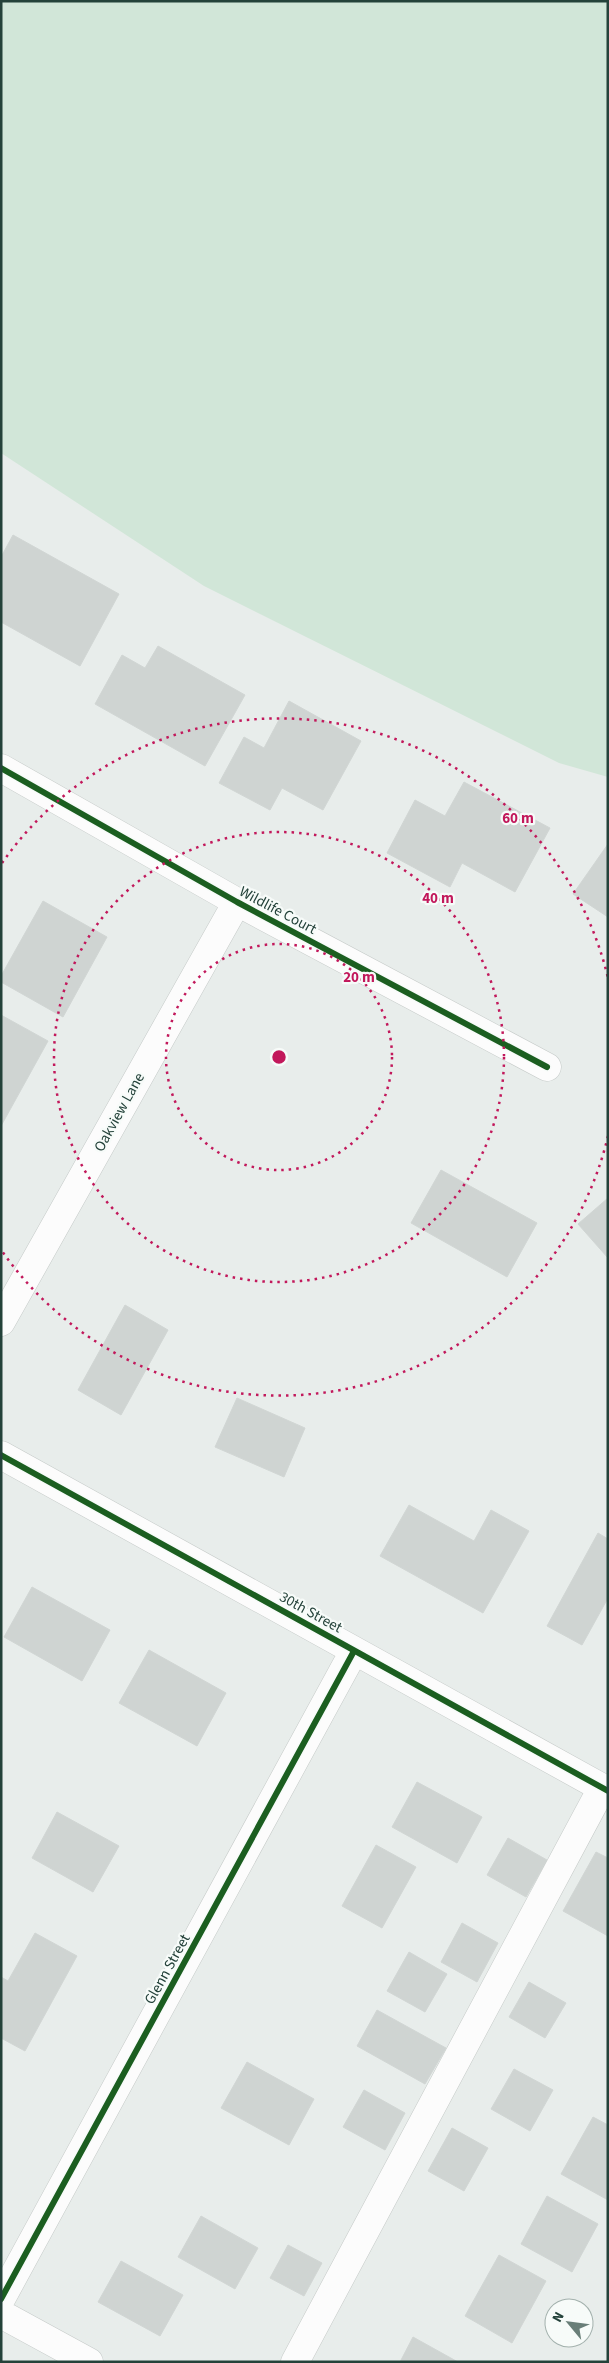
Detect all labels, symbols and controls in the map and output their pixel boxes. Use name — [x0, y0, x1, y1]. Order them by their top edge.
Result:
text: 60 m — [502, 808, 534, 829]
street label: Wildlife Court — [235, 881, 320, 940]
text: 40 m — [422, 888, 454, 909]
text: 20 m — [343, 967, 375, 988]
centre of rings — [270, 1048, 288, 1066]
street label: Oakview Lane — [89, 1069, 150, 1156]
street label: 30th Street — [276, 1587, 346, 1638]
street label: Glenn Street — [139, 1930, 195, 2008]
north arrow — [544, 2298, 594, 2348]
text: N — [548, 2308, 570, 2326]

